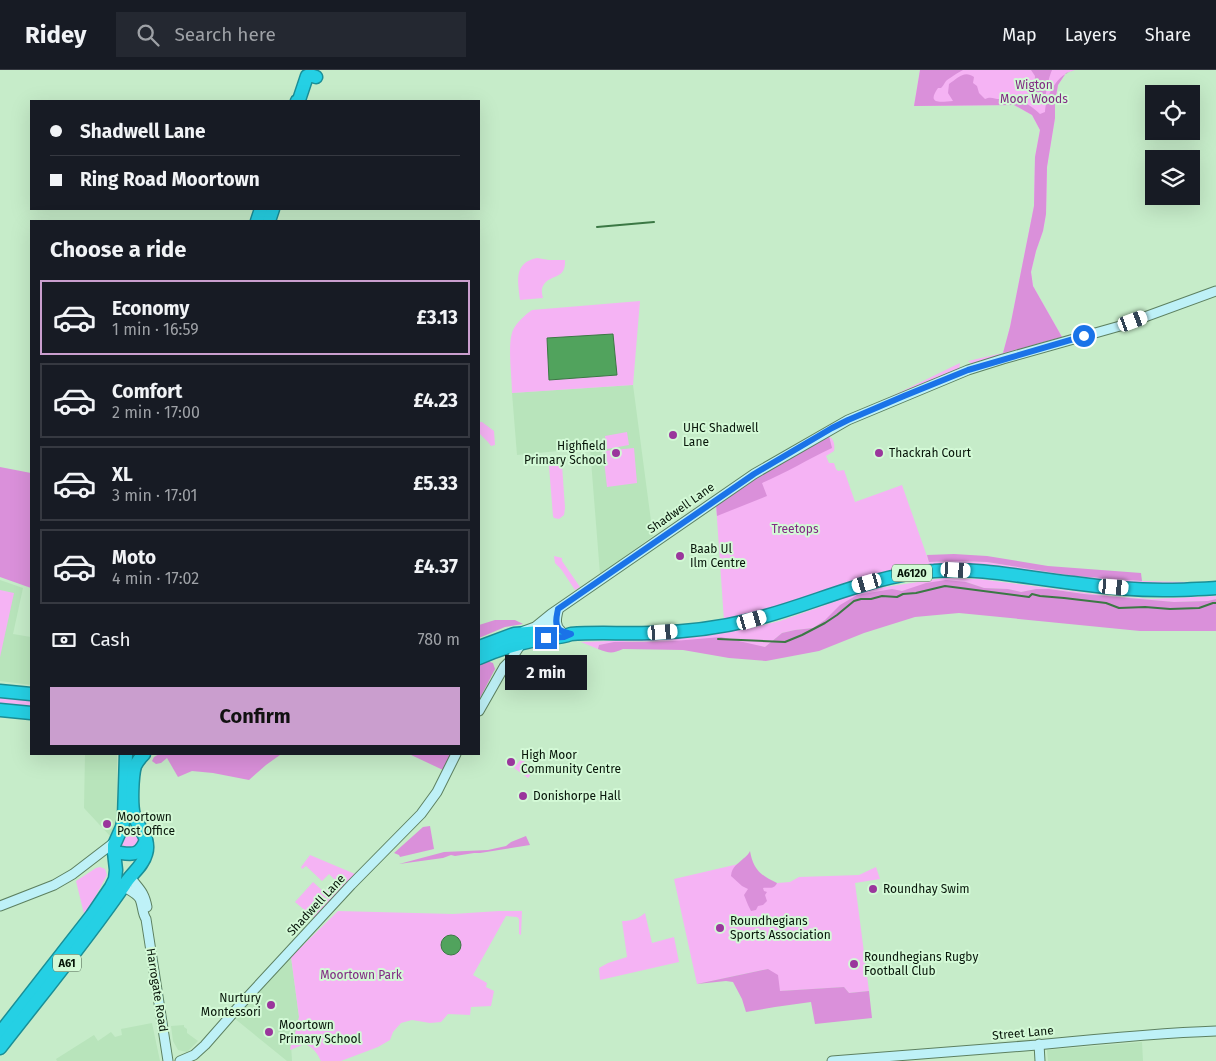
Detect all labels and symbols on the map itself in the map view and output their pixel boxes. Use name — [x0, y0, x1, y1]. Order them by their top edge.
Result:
park label: Wigton Moor Woods — [1000, 78, 1068, 106]
car — [1116, 309, 1149, 333]
route start — [1073, 325, 1095, 347]
place label: UHC Shadwell Lane — [683, 421, 759, 449]
marker: UHC Shadwell Lane — [667, 429, 679, 441]
place label: Highfield Primary School — [524, 439, 606, 467]
place label: Thackrah Court — [889, 446, 972, 460]
marker: Highfield Primary School — [610, 447, 622, 459]
marker: Thackrah Court — [873, 447, 885, 459]
street label: Shadwell Lane — [645, 480, 717, 536]
park label: Treetops — [771, 522, 819, 536]
place label: Baab Ul Ilm Centre — [690, 542, 746, 570]
marker: Baab Ul Ilm Centre — [674, 550, 686, 562]
car — [940, 562, 971, 578]
road number: A6120 — [892, 564, 932, 582]
car — [850, 572, 883, 594]
car — [1098, 578, 1129, 596]
car — [735, 609, 768, 631]
car — [647, 623, 678, 641]
route end — [535, 627, 557, 649]
callout: 2 min — [505, 656, 587, 690]
place label: High Moor Community Centre — [521, 748, 621, 776]
marker: High Moor Community Centre — [505, 756, 517, 768]
place label: Donishorpe Hall — [533, 789, 621, 803]
marker: Donishorpe Hall — [517, 790, 529, 802]
place label: Moortown Post Office — [117, 810, 175, 838]
marker: Moortown Post Office — [101, 818, 113, 830]
street label: Shadwell Lane — [284, 871, 348, 939]
place label: Roundhay Swim — [883, 882, 970, 896]
marker: Roundhay Swim — [867, 883, 879, 895]
place label: Roundhegians Sports Association — [730, 914, 831, 942]
marker: Roundhegians Sports Association — [714, 922, 726, 934]
street label: Harrogate Road — [143, 947, 171, 1033]
place label: Roundhegians Rugby Football Club — [864, 950, 978, 978]
road number: A61 — [53, 954, 81, 971]
marker: Roundhegians Rugby Football Club — [848, 958, 860, 970]
park label: Moortown Park — [320, 968, 403, 982]
place label: Nurtury Montessori — [201, 991, 261, 1019]
marker: Nurtury Montessori — [265, 999, 277, 1011]
place label: Moortown Primary School — [279, 1018, 362, 1046]
street label: Street Lane — [992, 1023, 1054, 1043]
marker: Moortown Primary School — [263, 1026, 275, 1038]

